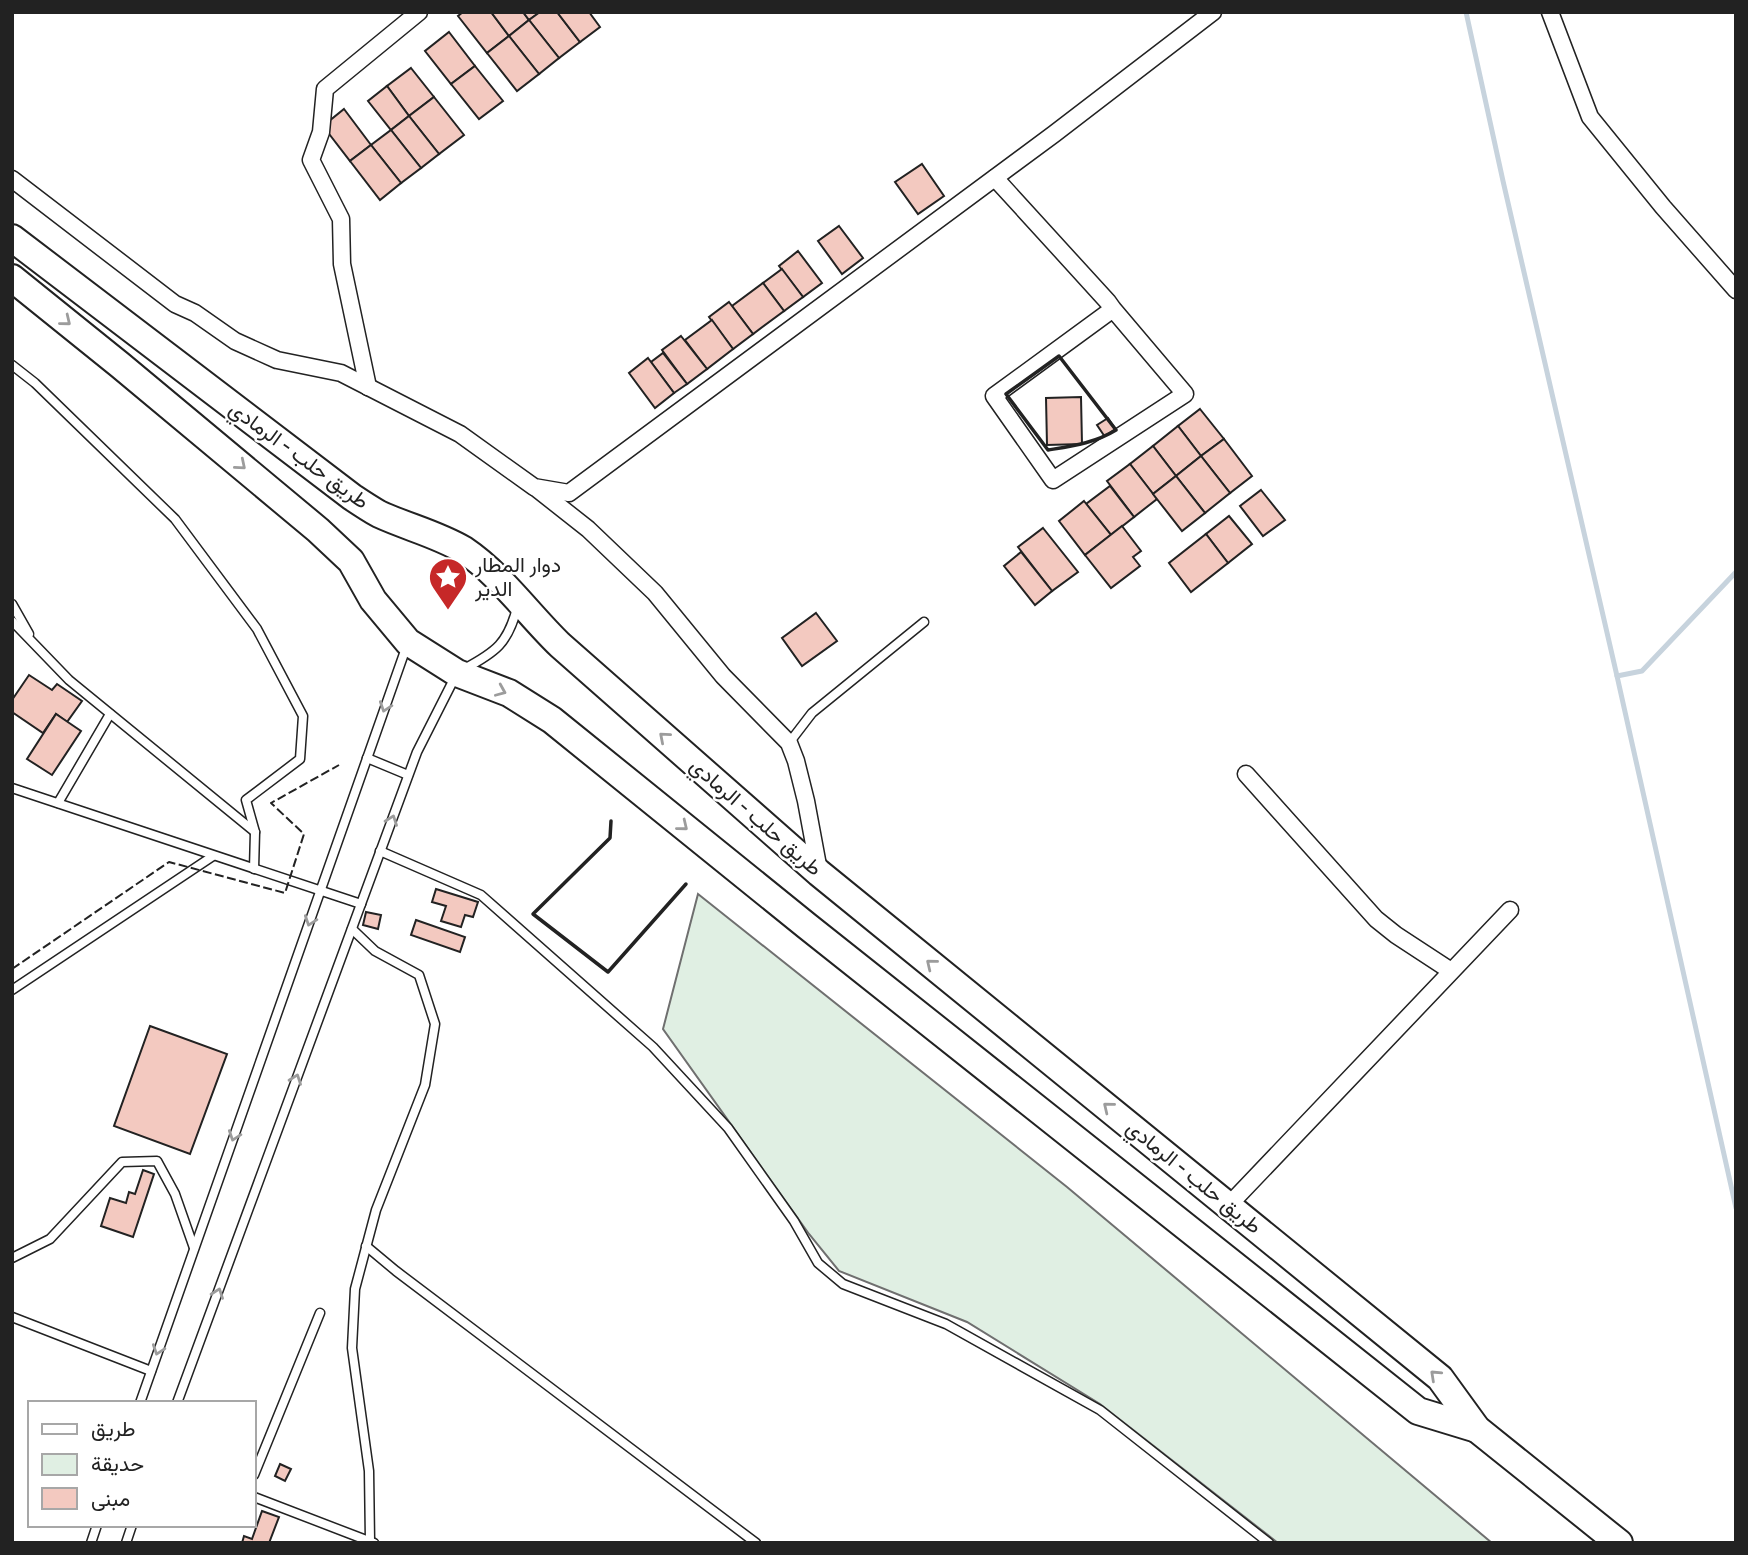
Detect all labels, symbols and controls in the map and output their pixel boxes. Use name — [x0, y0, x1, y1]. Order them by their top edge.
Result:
one-way arrow — [57, 313, 70, 325]
street label: طريق حلب - الرمادي — [222, 395, 374, 518]
one-way arrow — [234, 457, 246, 470]
place label: دوار المطار الدير — [474, 552, 561, 602]
place icon: دوار المطار الدير — [427, 556, 469, 611]
one-way arrow — [494, 682, 506, 696]
one-way arrow — [380, 700, 394, 712]
one-way arrow — [660, 733, 673, 745]
street label: طريق حلب - الرمادي — [682, 752, 827, 885]
one-way arrow — [384, 814, 398, 826]
one-way arrow — [674, 818, 687, 830]
one-way arrow — [304, 915, 318, 927]
one-way arrow — [927, 960, 940, 972]
one-way arrow — [288, 1074, 302, 1086]
one-way arrow — [1103, 1103, 1115, 1116]
street label: طريق حلب - الرمادي — [1118, 1114, 1267, 1243]
one-way arrow — [228, 1129, 242, 1141]
one-way arrow — [209, 1287, 223, 1299]
one-way arrow — [153, 1344, 167, 1356]
one-way arrow — [1430, 1371, 1443, 1384]
legend — [28, 1401, 256, 1527]
text: طريق — [91, 1416, 136, 1442]
text: حديقة — [91, 1451, 144, 1476]
text: مبنى — [91, 1486, 130, 1511]

